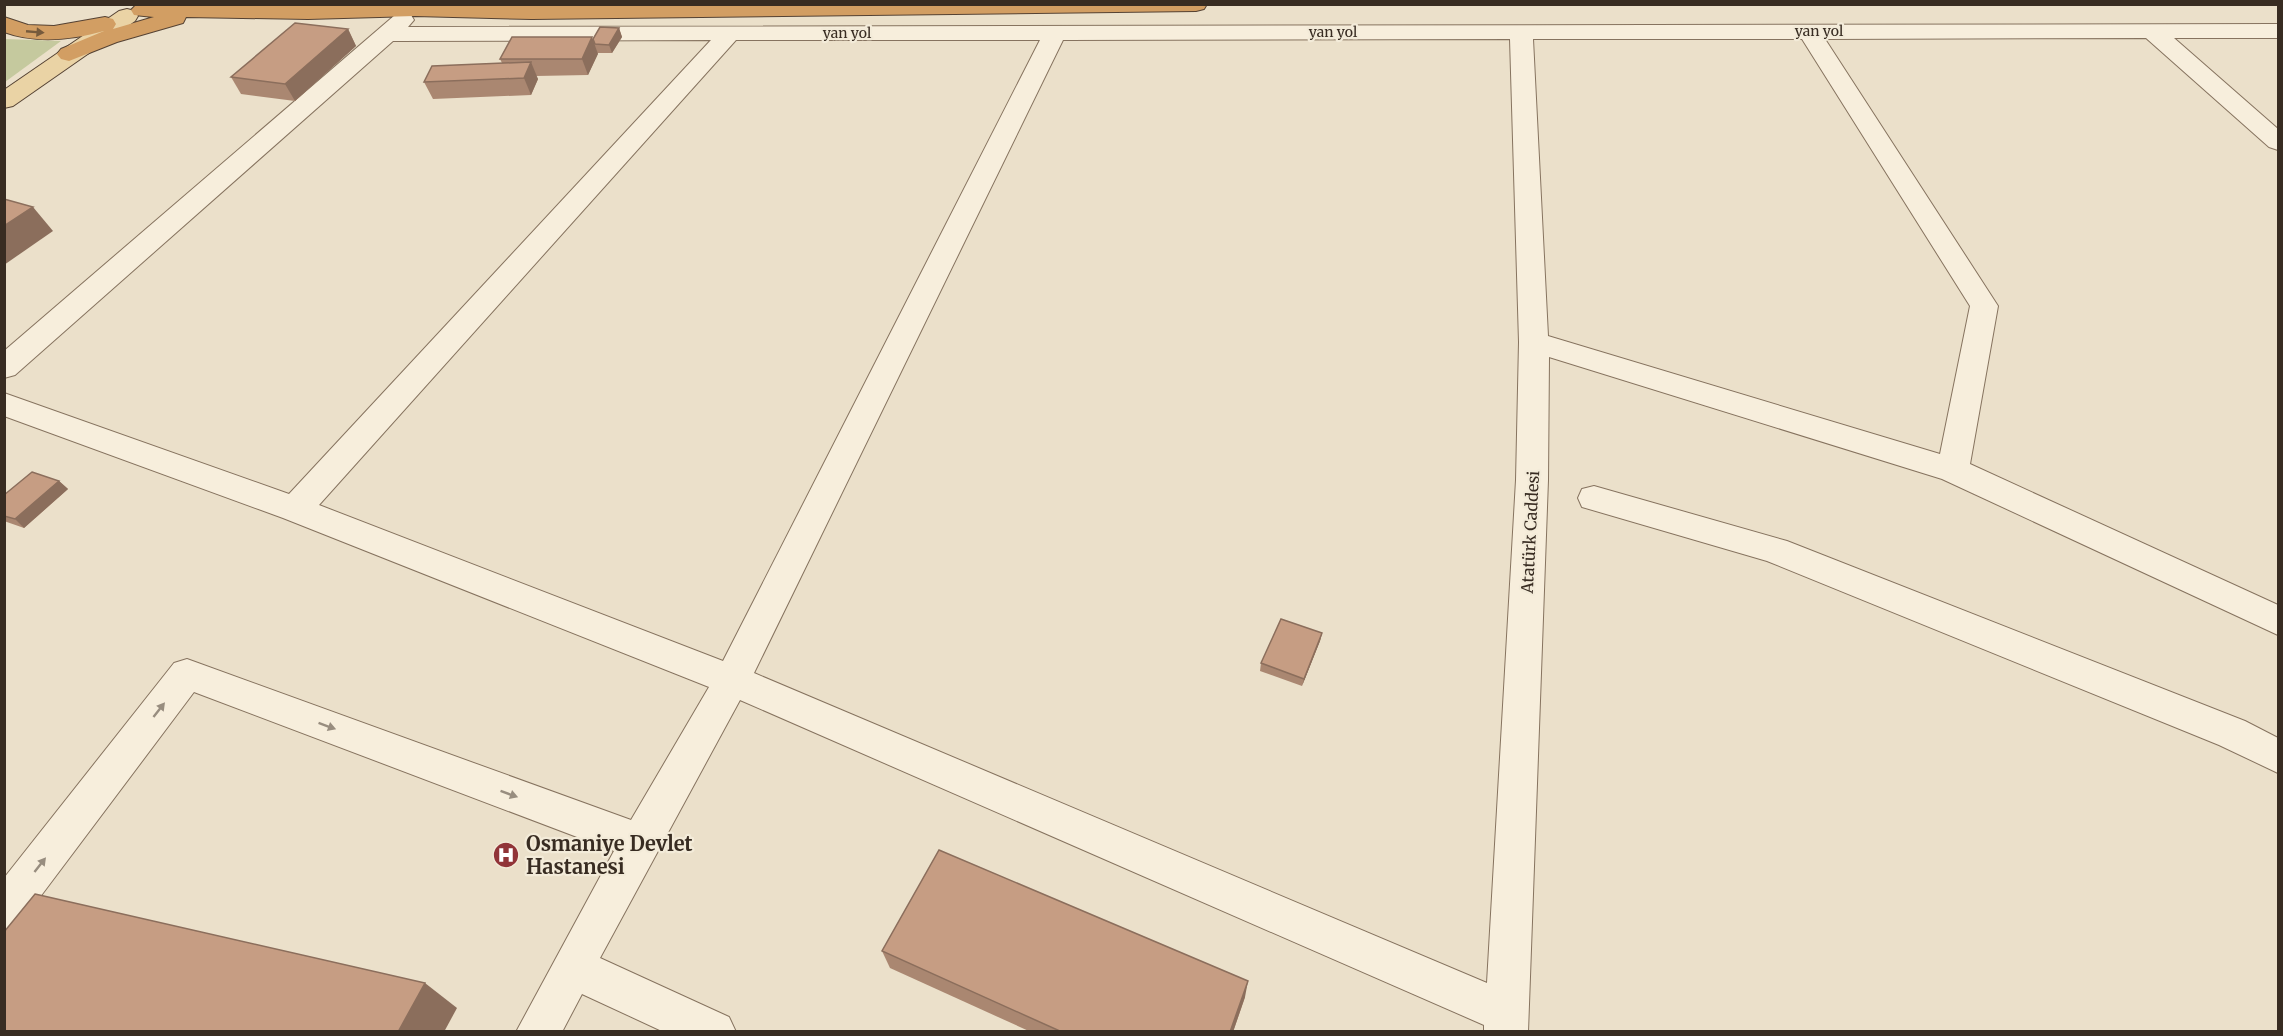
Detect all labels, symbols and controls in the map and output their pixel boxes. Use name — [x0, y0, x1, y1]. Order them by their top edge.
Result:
street label: yan yol — [1795, 22, 1844, 40]
street label: yan yol — [1309, 23, 1358, 41]
street label: yan yol — [823, 24, 872, 42]
one-way arrow — [25, 27, 44, 37]
street label: Atatürk Caddesi — [1517, 470, 1543, 595]
one-way arrow — [153, 703, 165, 719]
one-way arrow — [318, 721, 336, 731]
one-way arrow — [500, 789, 518, 799]
place label: Osmaniye Devlet Hastanesi — [526, 831, 693, 879]
hospital icon: Osmaniye Devlet Hastanesi — [491, 840, 521, 870]
one-way arrow — [34, 857, 47, 873]

